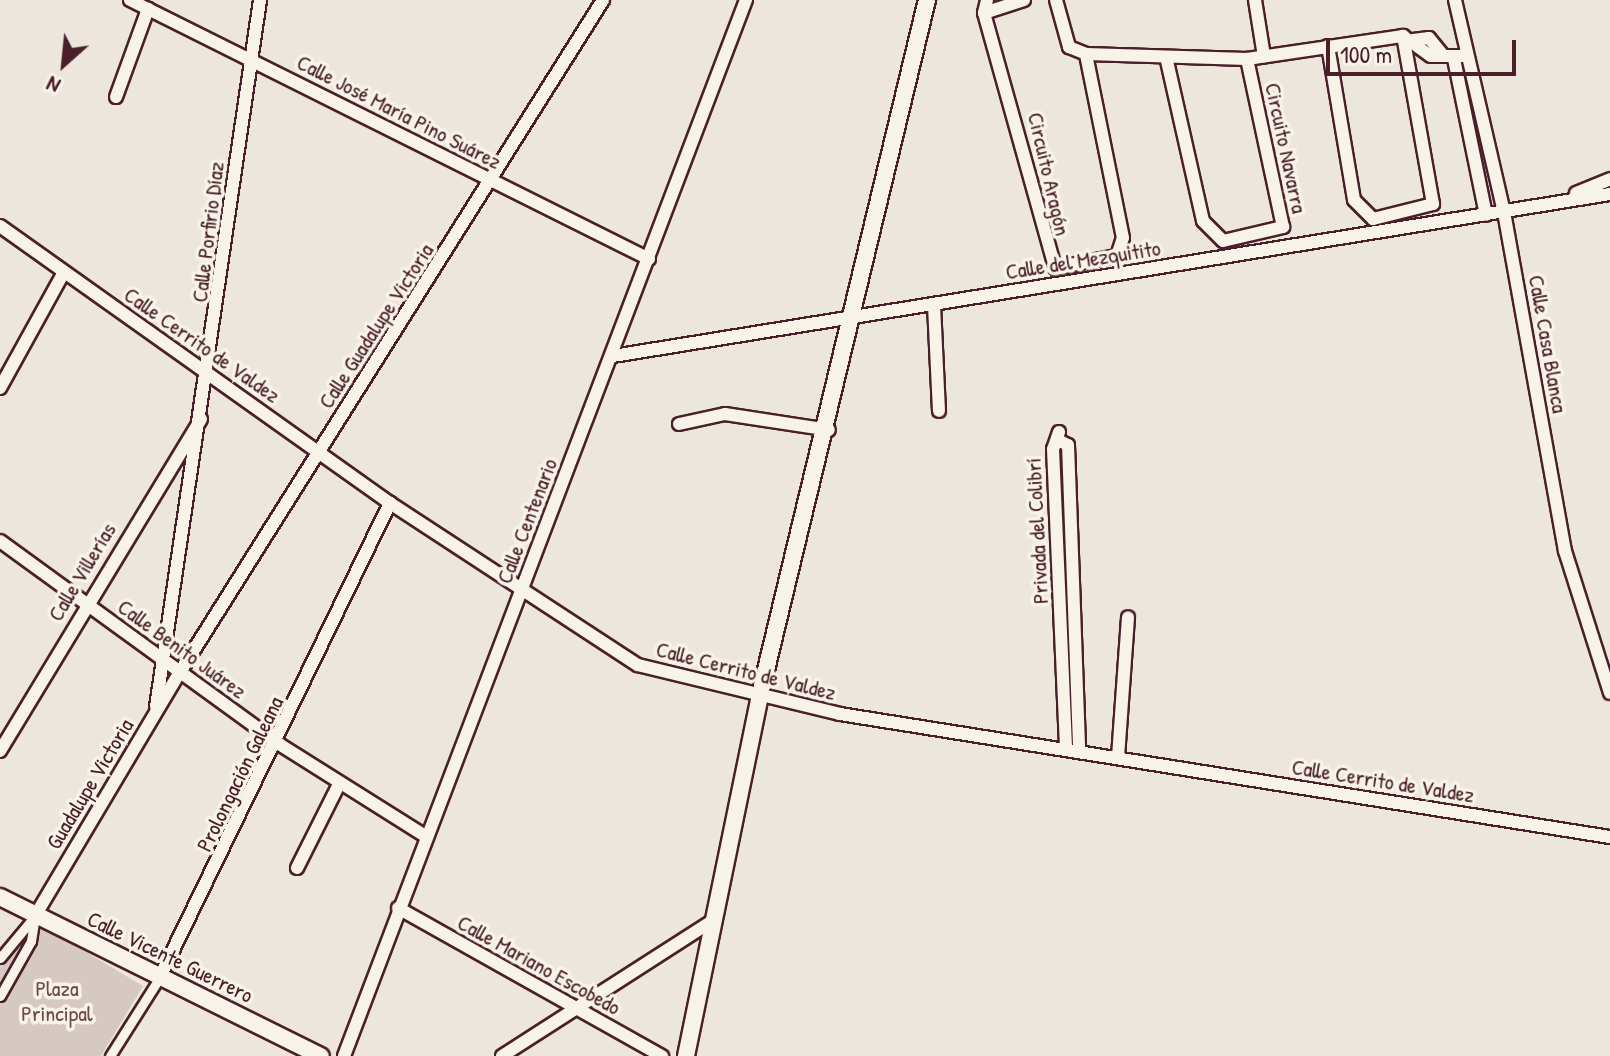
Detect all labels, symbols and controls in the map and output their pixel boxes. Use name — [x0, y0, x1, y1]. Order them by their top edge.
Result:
north arrow — [24, 24, 104, 104]
scale bar — [1330, 24, 1520, 74]
text: 100 m — [1340, 38, 1392, 70]
street label: Calle José María Pino Suárez — [292, 49, 506, 175]
text: N — [41, 69, 65, 101]
street label: Circuito Navarra — [1259, 80, 1313, 216]
street label: Circuito Aragón — [1022, 110, 1076, 238]
street label: Calle Porfirio Díaz — [186, 160, 230, 304]
street label: Calle del Mezquitito — [1004, 235, 1162, 285]
street label: Calle Guadalupe Victoria — [313, 239, 439, 413]
street label: Calle Casa Blanca — [1523, 273, 1573, 415]
street label: Calle Cerrito de Valdez — [119, 281, 285, 409]
street label: Calle Centenario — [491, 455, 563, 587]
street label: Privada del Colibrí — [1020, 457, 1054, 605]
street label: Calle Villerías — [42, 518, 122, 626]
street label: Calle Benito Juárez — [113, 594, 251, 704]
street label: Calle Cerrito de Valdez — [653, 636, 839, 706]
street label: Prolongación Galeana — [191, 692, 289, 856]
street label: Guadalupe Victoria — [41, 714, 139, 854]
street label: Calle Cerrito de Valdez — [1290, 754, 1476, 808]
street label: Calle Vicente Guerrero — [83, 905, 257, 1009]
street label: Calle Mariano Escobedo — [453, 909, 625, 1021]
park label: Plaza Principal — [21, 975, 93, 1026]

